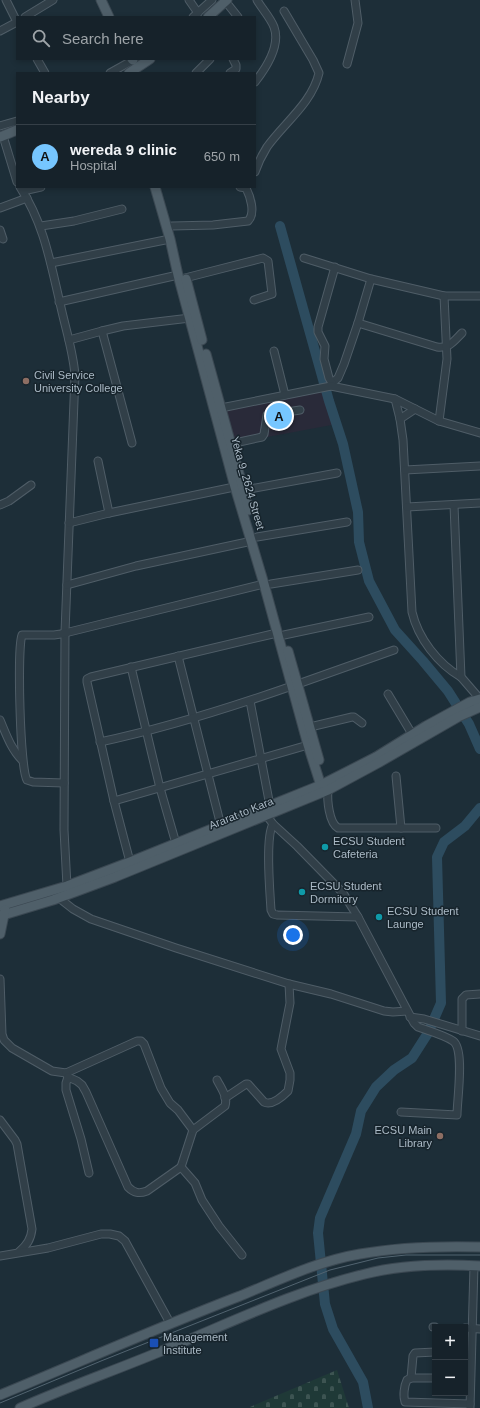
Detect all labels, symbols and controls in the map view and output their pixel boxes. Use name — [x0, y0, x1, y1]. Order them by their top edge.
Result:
search box — [16, 16, 256, 60]
icon: search — [30, 27, 52, 49]
text: Search here — [62, 30, 144, 47]
text: Nearby — [32, 88, 90, 107]
text: wereda 9 clinic — [70, 141, 177, 158]
text: A — [40, 149, 50, 164]
text: 650 m — [204, 149, 240, 164]
text: Hospital — [70, 158, 117, 173]
place label: Civil Service University College — [34, 369, 123, 394]
marker: Civil Service University College — [21, 376, 31, 386]
pin: A — [266, 401, 292, 431]
street label: Yeka 9_2624 Street — [229, 435, 267, 531]
street label: Ararat to Kara — [207, 794, 276, 831]
place label: ECSU Student Cafeteria — [333, 835, 405, 860]
marker: ECSU Student Cafeteria — [320, 842, 330, 852]
place label: ECSU Student Dormitory — [310, 880, 382, 905]
marker: ECSU Student Dormitory — [297, 887, 307, 897]
place label: ECSU Student Launge — [387, 905, 459, 930]
marker: ECSU Student Launge — [374, 912, 384, 922]
your location — [283, 925, 303, 945]
place label: ECSU Main Library — [375, 1124, 432, 1149]
marker: ECSU Main Library — [435, 1131, 445, 1141]
map controls — [432, 1324, 468, 1396]
button: + — [432, 1324, 468, 1360]
place label: Management Institute — [163, 1331, 227, 1356]
marker: Management Institute — [148, 1337, 160, 1349]
button: − — [432, 1360, 468, 1396]

